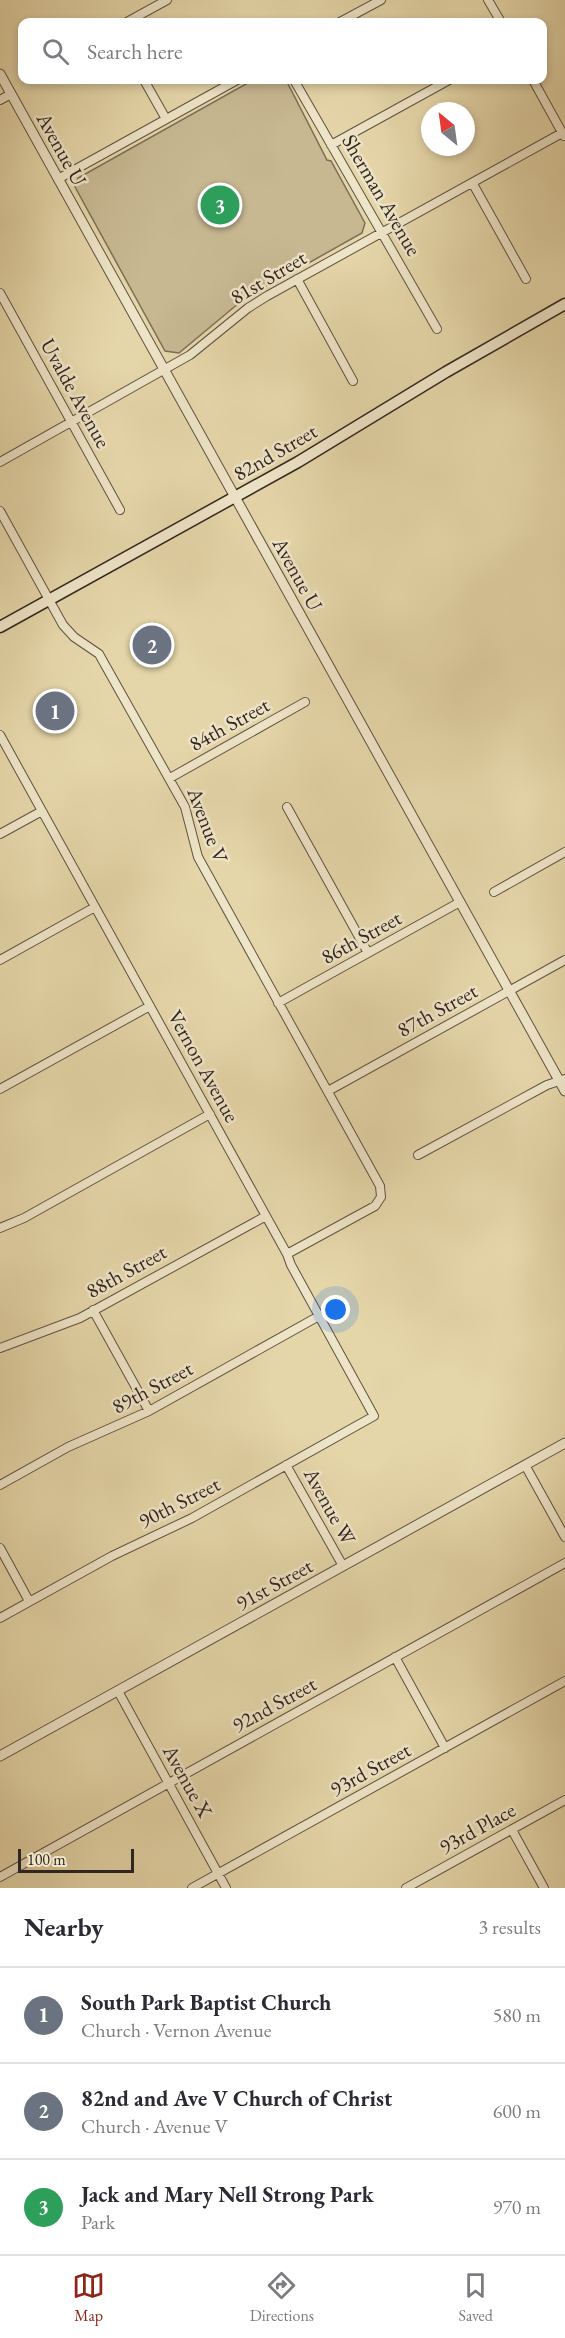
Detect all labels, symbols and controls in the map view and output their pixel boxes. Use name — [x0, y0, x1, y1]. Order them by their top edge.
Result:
search box — [18, 18, 547, 84]
icon: search — [39, 35, 72, 68]
text: Search here — [87, 37, 182, 66]
north arrow — [421, 102, 475, 156]
street label: Avenue U — [30, 107, 93, 191]
street label: Sherman Avenue — [336, 129, 428, 261]
pin: 3 — [200, 182, 240, 228]
street label: 81st Street — [225, 244, 311, 310]
street label: Uvalde Avenue — [35, 333, 117, 453]
street label: 82nd Street — [228, 417, 322, 487]
street label: Avenue U — [266, 532, 329, 616]
pin: 2 — [132, 622, 172, 668]
pin: 1 — [36, 688, 74, 734]
street label: 84th Street — [184, 691, 274, 757]
street label: Avenue V — [181, 783, 235, 867]
street label: 86th Street — [316, 904, 406, 970]
street label: 87th Street — [392, 977, 482, 1043]
street label: Vernon Avenue — [162, 1005, 246, 1127]
street label: 88th Street — [81, 1238, 171, 1304]
your location — [321, 1295, 350, 1324]
street label: 89th Street — [107, 1354, 198, 1420]
street label: Avenue W — [297, 1462, 362, 1550]
street label: 90th Street — [134, 1470, 225, 1534]
street label: 91st Street — [231, 1552, 318, 1616]
street label: 92nd Street — [227, 1670, 321, 1738]
street label: 93rd Street — [325, 1736, 415, 1802]
street label: Avenue X — [156, 1739, 219, 1822]
street label: 93rd Place — [434, 1796, 520, 1860]
scale bar — [18, 1846, 134, 1874]
text: 100 m — [27, 1849, 66, 1870]
text: Nearby — [24, 1910, 104, 1944]
text: 3 results — [478, 1914, 541, 1940]
text: South Park Baptist Church — [81, 1988, 331, 2017]
text: 1 — [38, 2002, 49, 2028]
text: 580 m — [493, 2002, 541, 2028]
text: Church · Vernon Avenue — [81, 2017, 272, 2043]
text: 82nd and Ave V Church of Christ — [81, 2084, 392, 2113]
text: 2 — [38, 2098, 49, 2124]
text: 600 m — [493, 2098, 541, 2124]
text: Church · Avenue V — [81, 2113, 228, 2139]
text: Jack and Mary Nell Strong Park — [81, 2180, 374, 2209]
text: 3 — [38, 2194, 49, 2220]
text: 970 m — [493, 2194, 541, 2220]
text: Park — [81, 2209, 115, 2235]
tab: Map — [72, 2269, 105, 2326]
tab: Directions — [250, 2269, 314, 2326]
tab: Saved — [458, 2269, 493, 2326]

